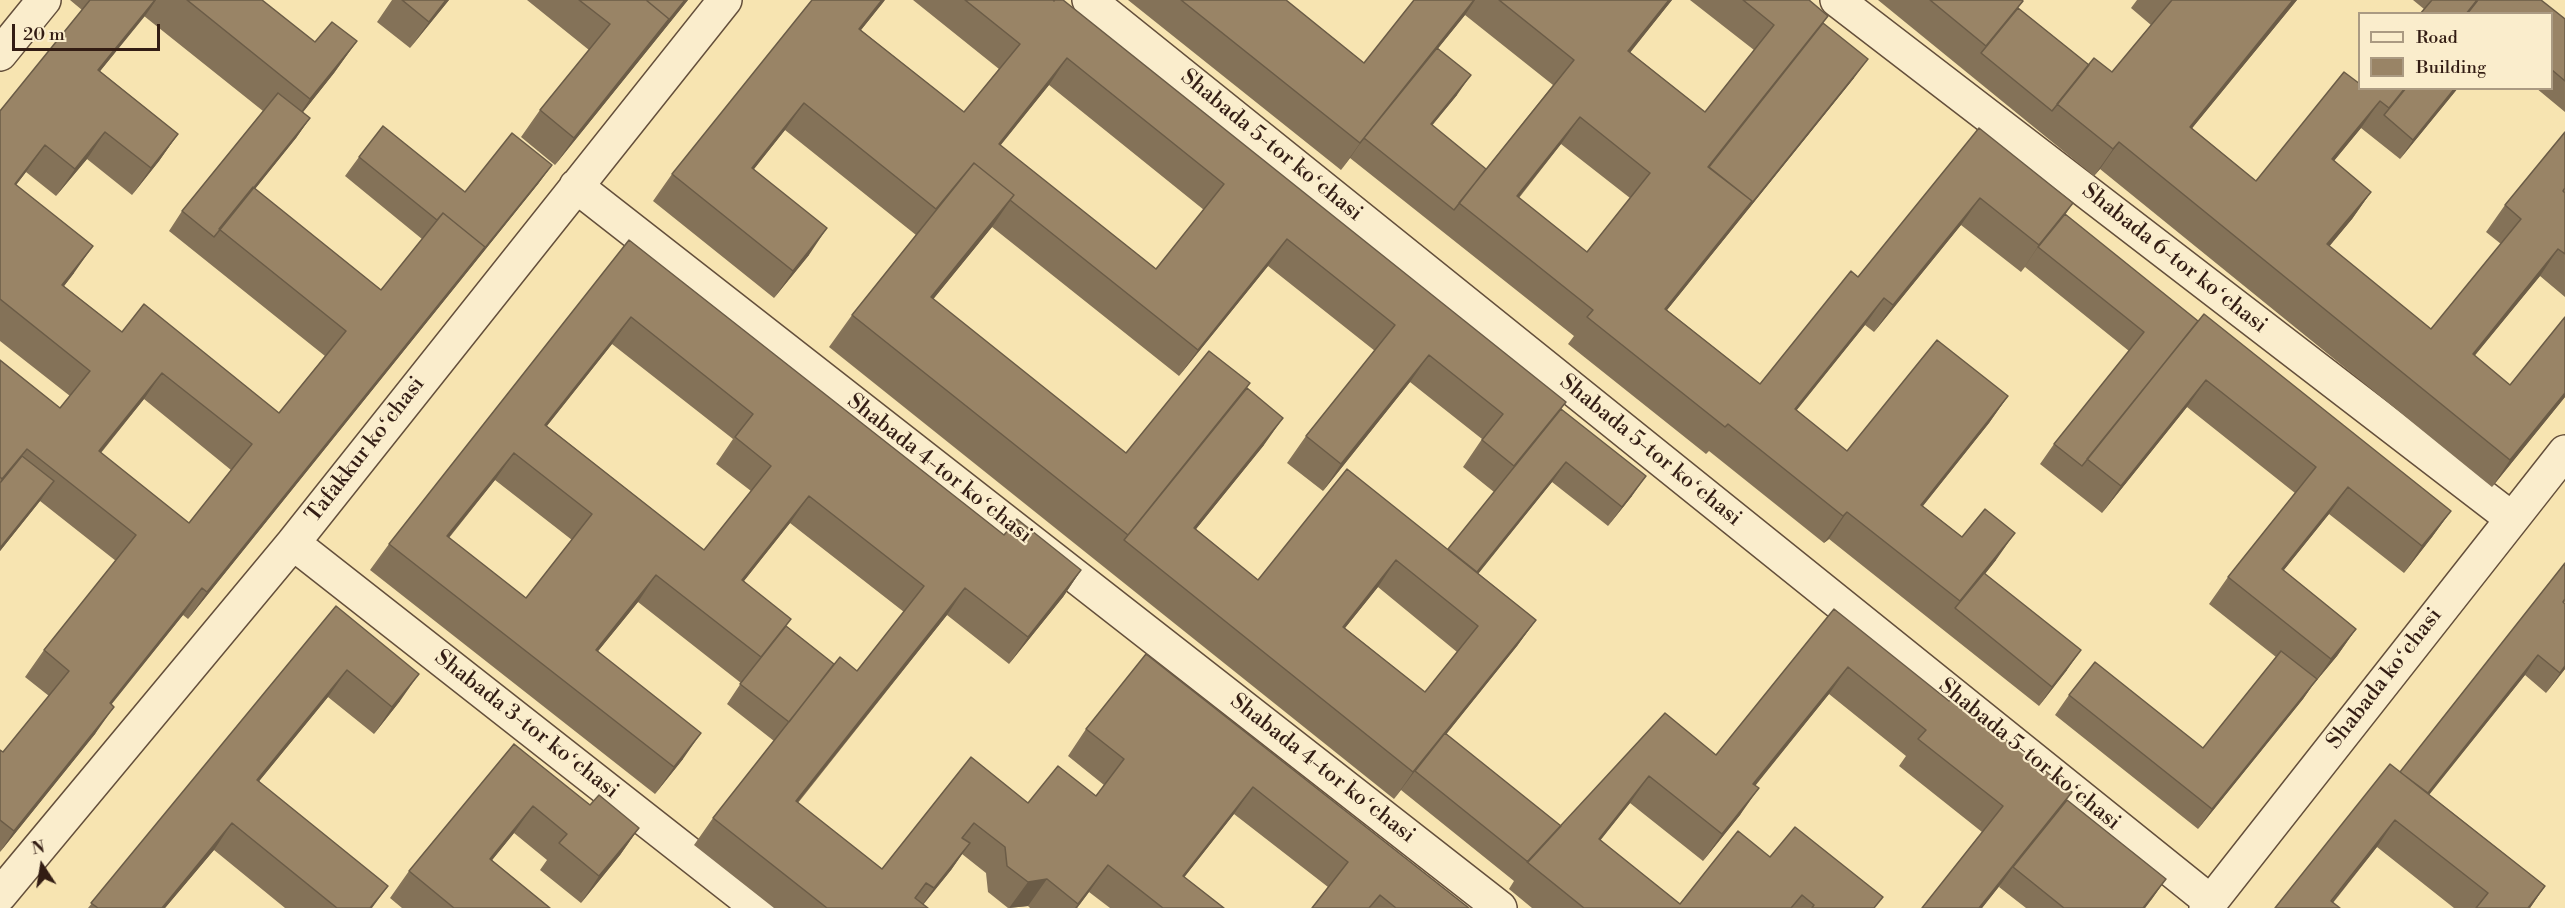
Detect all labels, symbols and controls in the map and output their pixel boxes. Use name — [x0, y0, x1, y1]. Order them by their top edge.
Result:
scale bar — [15, 12, 164, 50]
legend — [2358, 12, 2553, 90]
text: 20 m — [23, 23, 65, 46]
text: Road — [2416, 26, 2458, 49]
text: Building — [2416, 56, 2486, 79]
street label: Shabada 5-tor koʻchasi — [1175, 64, 1367, 228]
street label: Shabada 6-tor koʻchasi — [2076, 179, 2272, 339]
street label: Shabada 5-tor koʻchasi — [1554, 369, 1746, 533]
street label: Tafakkur koʻchasi — [301, 372, 431, 528]
street label: Shabada 4-tor koʻchasi — [841, 389, 1037, 549]
street label: Shabada koʻchasi — [2322, 603, 2448, 755]
street label: Shabada 3-tor koʻchasi — [429, 645, 623, 805]
street label: Shabada 5-tor koʻchasi — [1933, 673, 2125, 837]
street label: Shabada 4-tor koʻchasi — [1224, 689, 1420, 849]
north arrow — [12, 836, 72, 896]
text: N — [30, 837, 47, 859]

